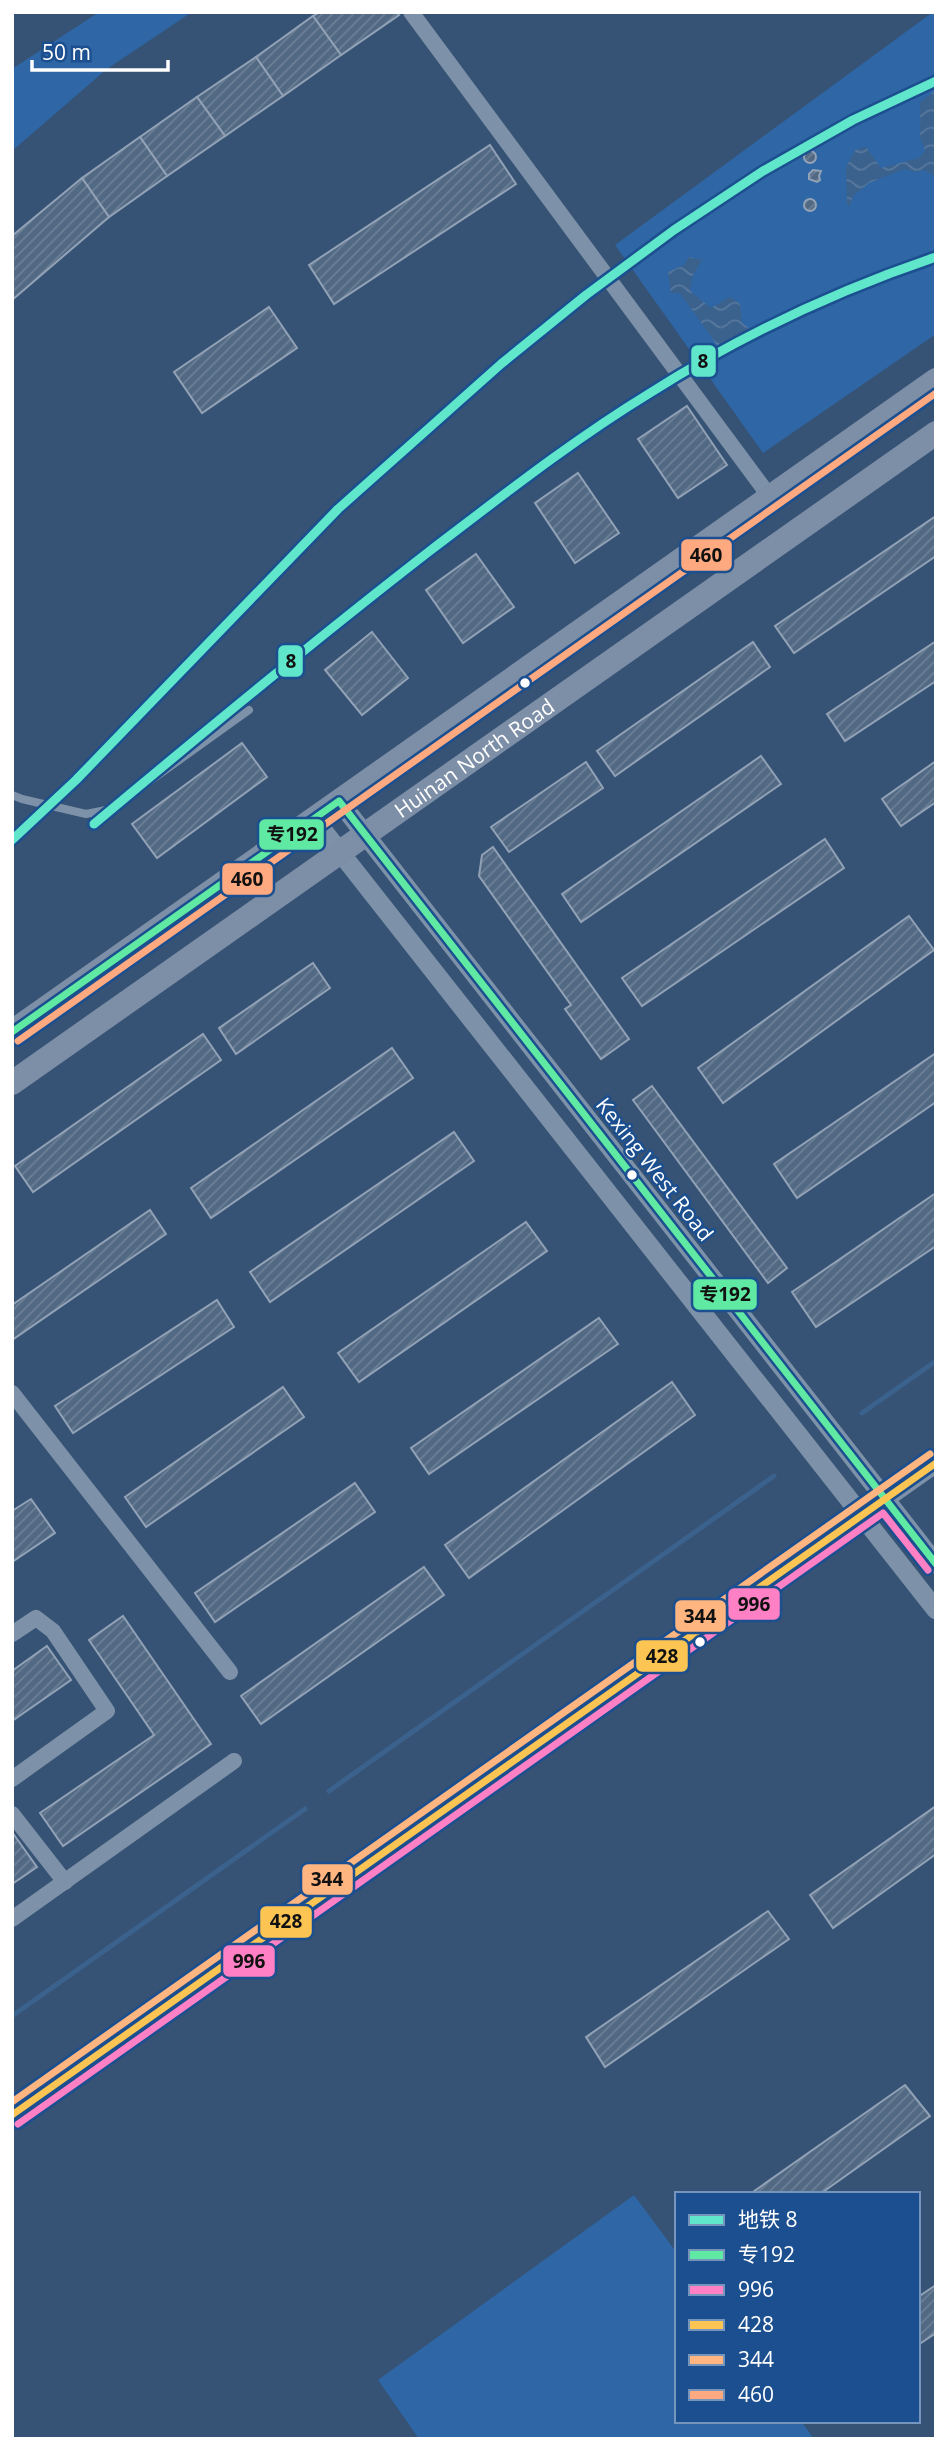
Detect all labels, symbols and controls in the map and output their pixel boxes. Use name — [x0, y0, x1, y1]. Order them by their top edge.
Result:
scale bar — [32, 28, 168, 72]
text: 50 m — [42, 38, 91, 66]
line badge: 8 — [690, 344, 717, 378]
text: 8 — [698, 348, 709, 374]
line badge: 460 — [680, 538, 733, 572]
text: 460 — [690, 542, 722, 568]
line badge: 8 — [277, 644, 304, 678]
text: 8 — [286, 648, 297, 674]
unlabelled marker — [518, 676, 532, 690]
street label: Huinan North Road — [388, 692, 560, 824]
line badge: 专192 — [258, 818, 325, 851]
text: 专192 — [266, 821, 318, 847]
line badge: 460 — [221, 862, 274, 896]
text: 460 — [231, 866, 263, 892]
street label: Kexing West Road — [590, 1091, 720, 1247]
unlabelled marker — [625, 1168, 639, 1182]
line badge: 专192 — [692, 1278, 758, 1311]
text: 专192 — [699, 1281, 751, 1307]
line badge: 996 — [727, 1587, 781, 1621]
text: 996 — [738, 1591, 770, 1617]
line badge: 344 — [674, 1599, 727, 1633]
text: 344 — [684, 1603, 716, 1629]
unlabelled marker — [693, 1635, 707, 1649]
line badge: 428 — [635, 1639, 689, 1673]
text: 428 — [646, 1643, 678, 1669]
line badge: 344 — [301, 1863, 354, 1896]
text: 344 — [311, 1866, 343, 1892]
line badge: 428 — [259, 1905, 313, 1939]
text: 428 — [270, 1908, 302, 1934]
line badge: 996 — [222, 1944, 276, 1978]
text: 996 — [233, 1948, 265, 1974]
legend — [675, 2192, 920, 2423]
text: 地铁 8 — [738, 2205, 797, 2233]
text: 专192 — [738, 2240, 795, 2268]
text: 996 — [738, 2275, 774, 2303]
text: 428 — [738, 2310, 774, 2338]
text: 344 — [738, 2345, 774, 2373]
text: 460 — [738, 2380, 774, 2408]

